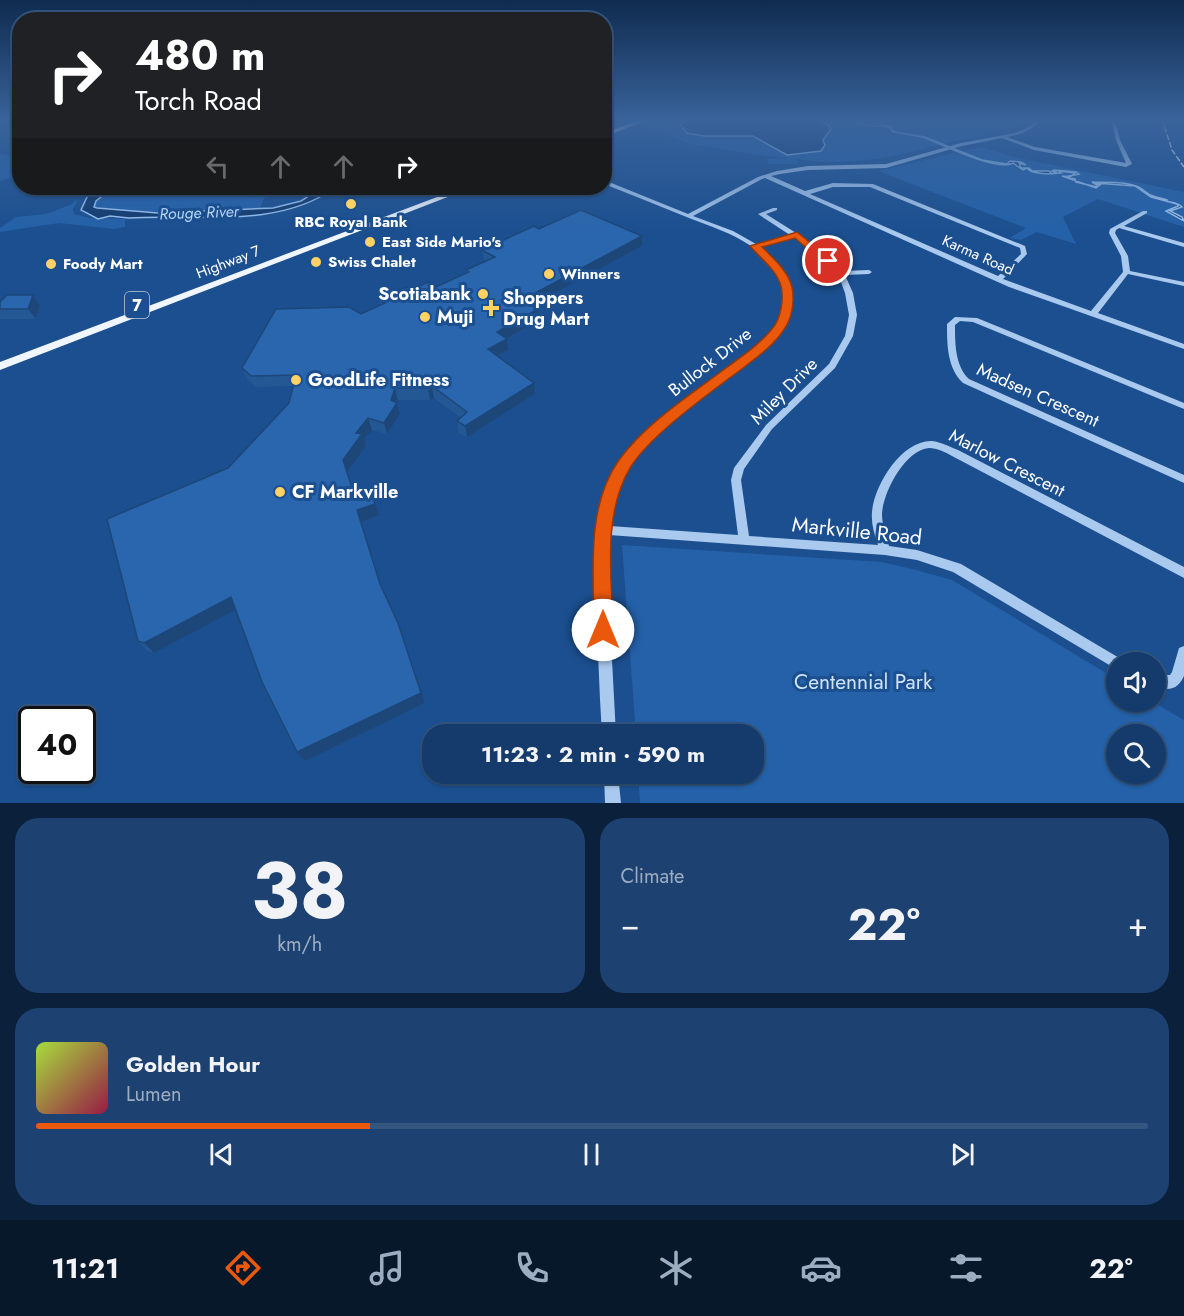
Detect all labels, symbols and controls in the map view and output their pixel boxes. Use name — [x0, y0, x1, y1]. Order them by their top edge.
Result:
text: 480 m — [135, 25, 266, 86]
icon: right — [36, 36, 114, 114]
text: Torch Road — [135, 81, 262, 120]
icon: left — [201, 150, 234, 183]
icon: ahead — [264, 150, 297, 183]
icon: ahead — [327, 150, 360, 183]
icon: right — [390, 150, 423, 183]
marker: RBC Royal Bank — [344, 197, 358, 211]
water label: Rouge River — [159, 200, 241, 225]
place label: RBC Royal Bank — [295, 211, 408, 233]
street label: Karma Road — [939, 229, 1017, 281]
place label: East Side Mario's — [382, 231, 501, 253]
marker: East Side Mario's — [363, 235, 377, 249]
pin — [802, 235, 853, 286]
street label: Highway 7 — [193, 240, 263, 284]
icon: arrive — [811, 244, 844, 277]
place label: Swiss Chalet — [328, 251, 416, 273]
place label: Foody Mart — [63, 253, 143, 275]
marker: Swiss Chalet — [309, 255, 323, 269]
marker: Foody Mart — [44, 257, 58, 271]
place label: Winners — [561, 263, 620, 285]
marker: Winners — [542, 267, 556, 281]
place label: Scotiabank — [378, 281, 472, 307]
place label: Shoppers Drug Mart — [503, 285, 589, 332]
marker: Scotiabank — [476, 287, 490, 301]
road number: 7 — [125, 292, 149, 318]
marker: Shoppers Drug Mart — [484, 301, 498, 315]
place label: Muji — [437, 304, 473, 330]
marker: Muji — [418, 310, 432, 324]
street label: Bullock Drive — [663, 321, 757, 403]
street label: Miley Drive — [744, 351, 824, 431]
street label: Madsen Crescent — [973, 356, 1104, 434]
place label: GoodLife Fitness — [308, 367, 449, 393]
marker: GoodLife Fitness — [289, 373, 303, 387]
street label: Marlow Crescent — [944, 423, 1070, 504]
place label: CF Markville — [292, 479, 398, 505]
marker: CF Markville — [273, 485, 287, 499]
street label: Markville Road — [790, 509, 924, 553]
position arrow — [571, 598, 635, 662]
map controls — [1106, 652, 1166, 784]
button: sound — [1106, 652, 1166, 712]
park label: Centennial Park — [794, 667, 933, 697]
speed limit sign: 40 — [18, 706, 96, 784]
button: search — [1106, 724, 1166, 784]
text: 11:23 · 2 min · 590 m — [481, 738, 705, 770]
text: 38 — [251, 835, 348, 947]
text: Climate — [621, 862, 684, 891]
text: 22° — [848, 892, 920, 957]
text: − — [621, 901, 640, 948]
text: + — [1128, 901, 1148, 948]
text: km/h — [277, 930, 322, 959]
text: Golden Hour — [126, 1048, 260, 1080]
text: Lumen — [126, 1080, 182, 1109]
icon: previous — [205, 1138, 238, 1171]
icon: pause — [575, 1138, 608, 1171]
icon: next — [946, 1138, 979, 1171]
icon: directions — [222, 1247, 264, 1289]
icon: music — [366, 1247, 408, 1289]
icon: phone — [511, 1247, 553, 1289]
icon: climate — [655, 1247, 697, 1289]
icon: car — [800, 1247, 842, 1289]
icon: filters — [945, 1247, 987, 1289]
text: 11:21 — [51, 1249, 119, 1288]
text: 22° — [1089, 1249, 1133, 1288]

